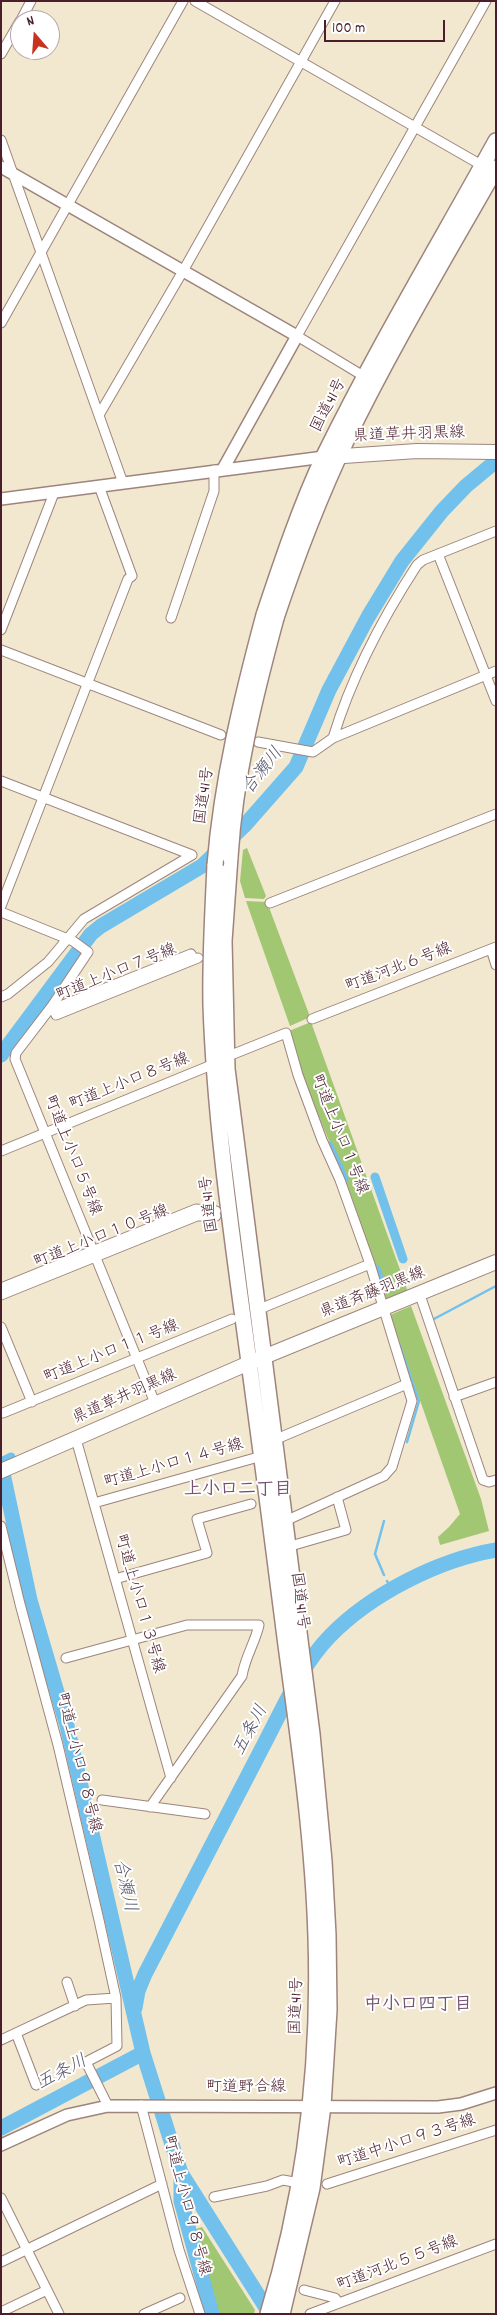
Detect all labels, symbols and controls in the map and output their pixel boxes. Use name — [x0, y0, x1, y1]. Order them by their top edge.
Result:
north arrow — [10, 10, 60, 60]
scale bar — [327, 10, 448, 42]
text: N — [24, 11, 37, 32]
text: 100 m — [332, 18, 365, 40]
street label: 国道41号 — [308, 376, 352, 436]
street label: 県道草井羽黒線 — [353, 424, 465, 448]
water label: 合瀬川 — [239, 744, 289, 800]
street label: 国道41号 — [192, 766, 220, 826]
street label: 町道河北６号線 — [343, 940, 455, 998]
street label: 町道上小口７号線 — [54, 941, 180, 1007]
street label: 町道上小口８号線 — [67, 1050, 193, 1116]
street label: 町道上小口１号線 — [305, 1072, 371, 1198]
street label: 町道上小口５号線 — [38, 1093, 104, 1219]
street label: 国道41号 — [198, 1174, 224, 1234]
street label: 町道上小口１０号線 — [32, 1202, 172, 1274]
street label: 県道斉藤羽黒線 — [317, 1264, 429, 1324]
street label: 町道上小口１１号線 — [42, 1317, 182, 1389]
street label: 県道草井羽黒線 — [70, 1366, 180, 1430]
street label: 町道上小口１４号線 — [102, 1436, 246, 1494]
district label: 上小口二丁目 — [184, 1481, 292, 1503]
street label: 町道上小口１３号線 — [109, 1532, 167, 1676]
street label: 国道41号 — [285, 1571, 311, 1631]
street label: 町道上小口９８号線 — [50, 1691, 104, 1835]
water label: 五条川 — [230, 1702, 274, 1760]
water label: 合瀬川 — [106, 1857, 140, 1915]
street label: 国道41号 — [287, 1977, 309, 2035]
district label: 中小口四丁目 — [364, 1996, 472, 2018]
water label: 五条川 — [34, 2052, 92, 2096]
street label: 町道野合線 — [206, 2079, 286, 2099]
street label: 町道中小口９３号線 — [336, 2112, 478, 2174]
street label: 町道上小口９８号線 — [157, 2134, 213, 2278]
street label: 町道河北５５号線 — [335, 2233, 461, 2297]

